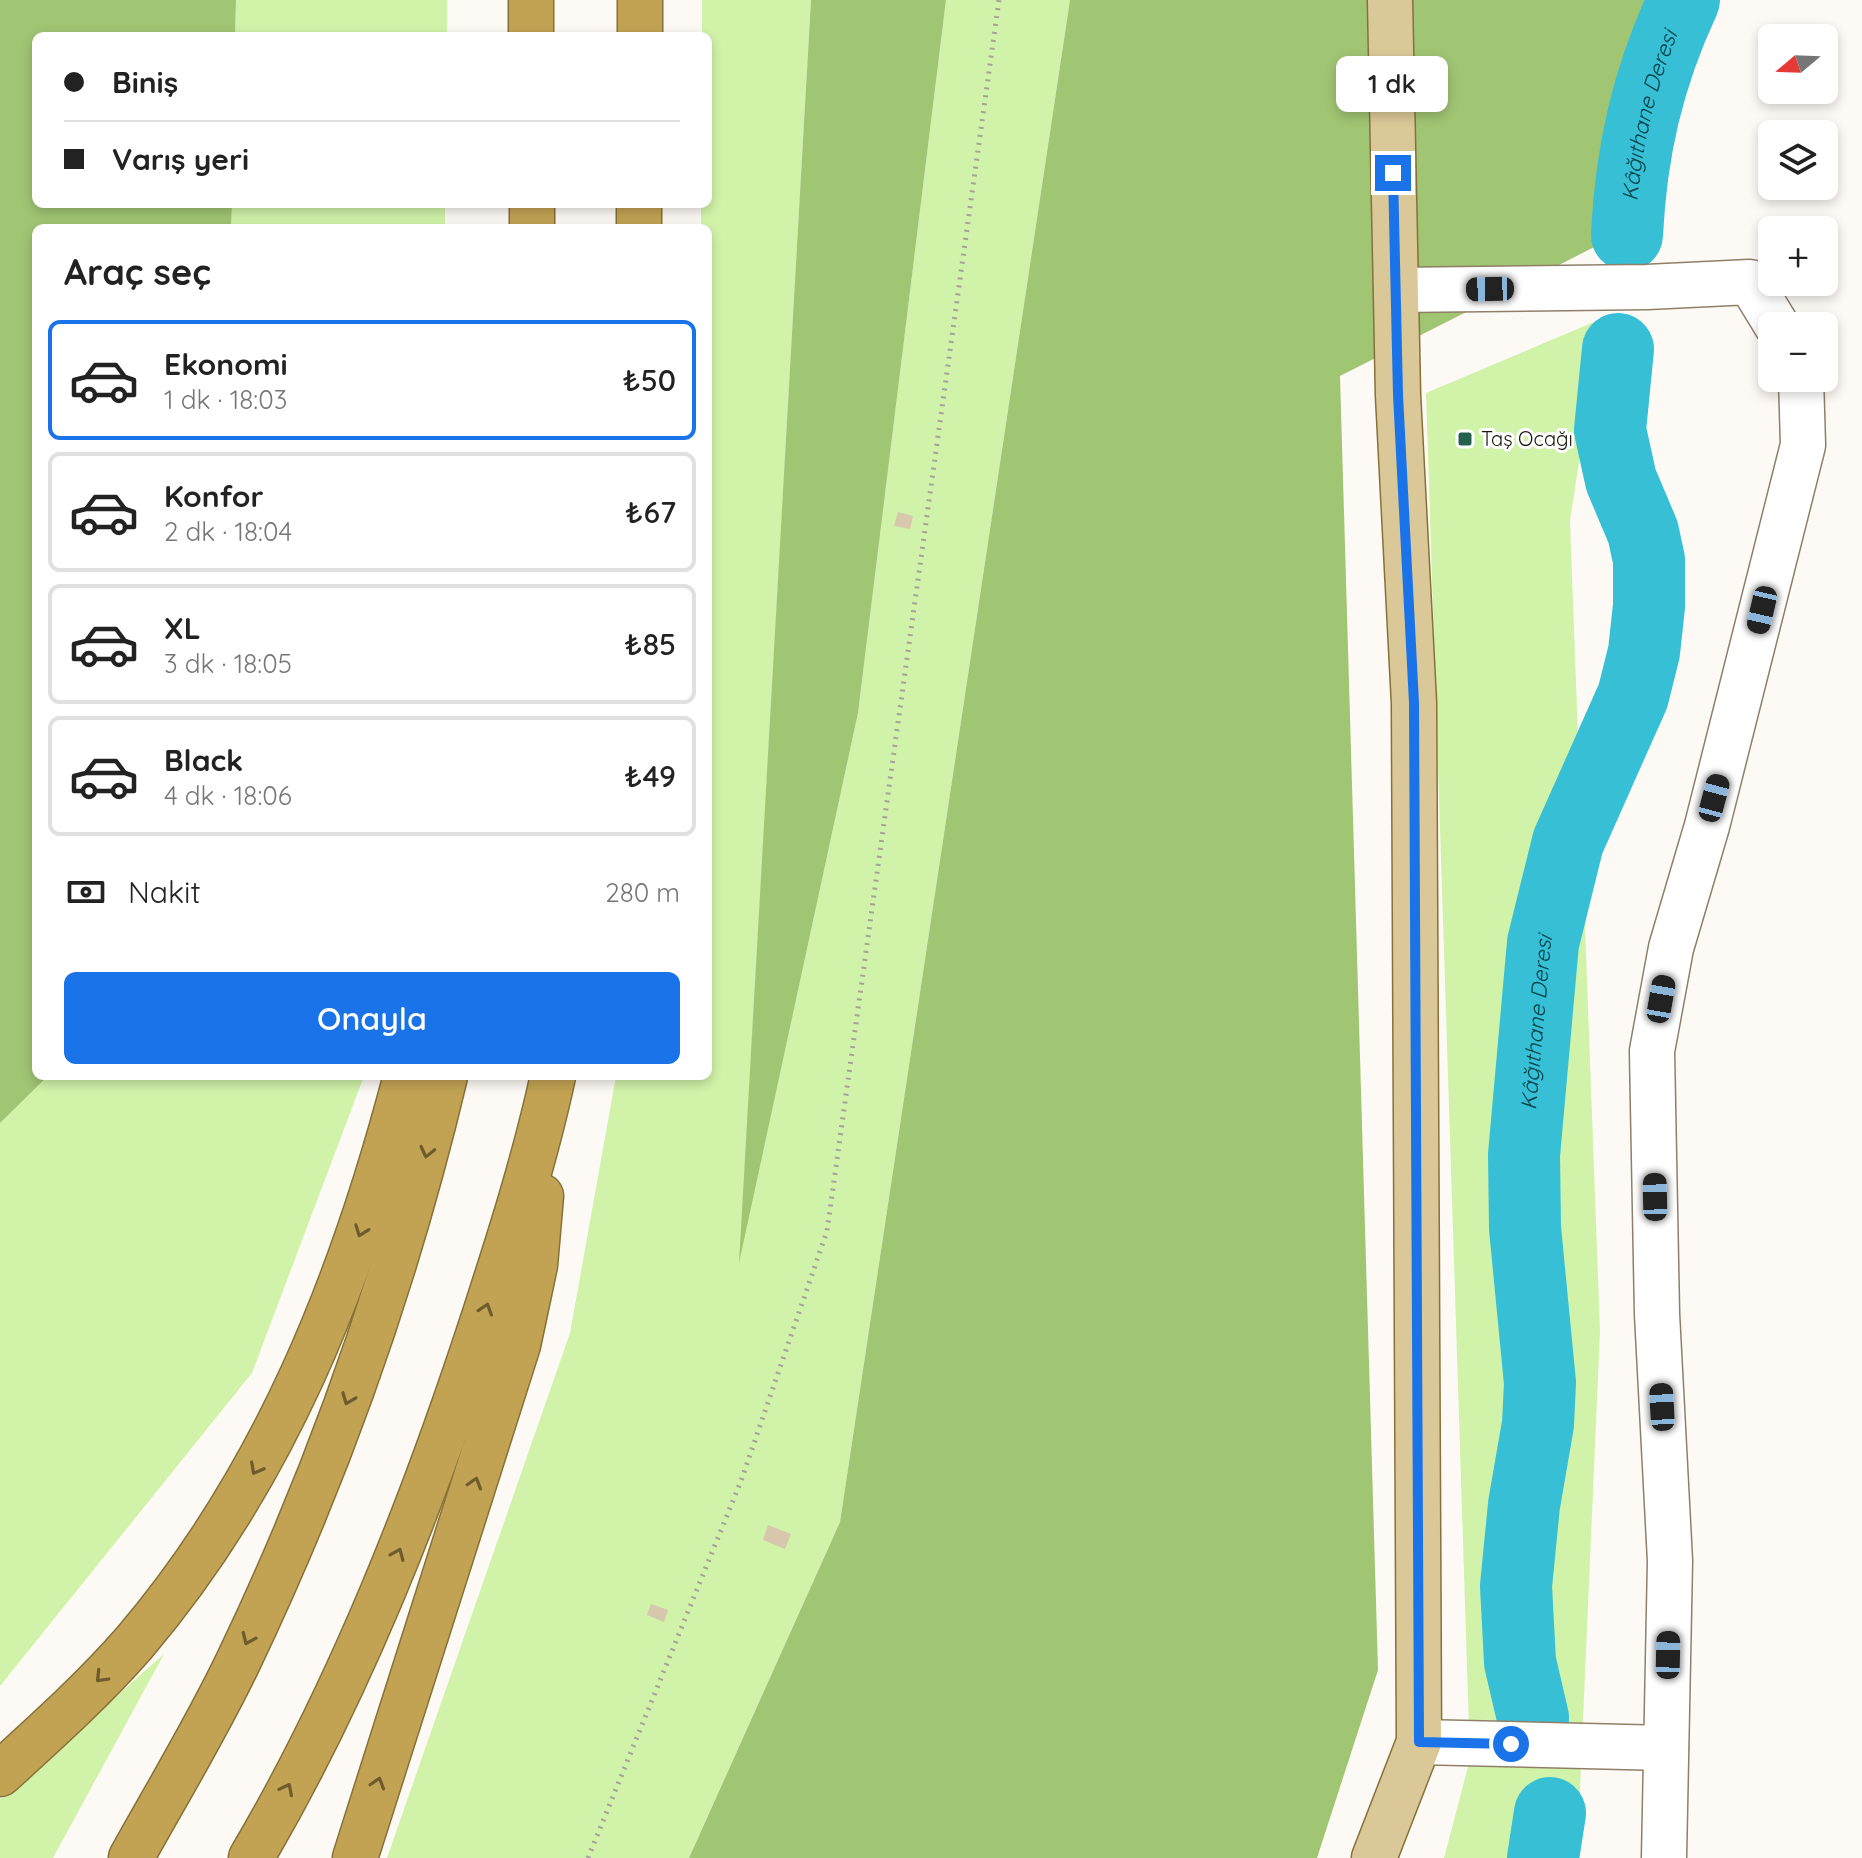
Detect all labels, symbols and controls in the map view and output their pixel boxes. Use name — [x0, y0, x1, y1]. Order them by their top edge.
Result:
water label: Kâğıthane Deresi — [1615, 24, 1684, 202]
north arrow — [1758, 24, 1838, 104]
map controls — [1758, 24, 1838, 392]
callout: 1 dk — [1337, 57, 1449, 113]
text: Biniş — [112, 63, 178, 101]
text: 1 dk — [1368, 67, 1416, 100]
button: layers — [1758, 120, 1838, 200]
text: Varış yeri — [112, 140, 249, 178]
route end — [1375, 155, 1411, 191]
button: + — [1758, 216, 1838, 296]
text: Araç seç — [64, 249, 211, 294]
car — [1466, 277, 1514, 301]
button: − — [1758, 312, 1838, 392]
icon: car — [68, 344, 140, 416]
text: Ekonomi — [164, 345, 288, 383]
text: ₺50 — [622, 361, 676, 399]
text: 1 dk · 18:03 — [164, 383, 287, 416]
place label: Taş Ocağı — [1481, 426, 1573, 451]
marker: Taş Ocağı — [1456, 430, 1474, 448]
icon: car — [68, 476, 140, 548]
text: Konfor — [164, 477, 264, 515]
text: ₺67 — [625, 493, 676, 531]
text: 2 dk · 18:04 — [164, 515, 292, 548]
car — [1745, 584, 1779, 636]
icon: car — [68, 608, 140, 680]
text: XL — [164, 609, 201, 647]
text: ₺85 — [624, 625, 676, 663]
text: 3 dk · 18:05 — [164, 647, 292, 680]
icon: car — [68, 740, 140, 812]
text: Black — [164, 741, 243, 779]
text: ₺49 — [624, 757, 676, 795]
car — [1696, 772, 1732, 824]
text: 4 dk · 18:06 — [164, 779, 292, 812]
icon: cash — [64, 870, 108, 914]
text: Nakit — [128, 873, 201, 911]
text: 280 m — [605, 876, 680, 909]
water label: Kâğıthane Deresi — [1514, 930, 1559, 1111]
button: Onayla — [64, 972, 680, 1064]
car — [1645, 973, 1677, 1025]
one-way arrow — [419, 1144, 436, 1158]
car — [1643, 1173, 1667, 1221]
one-way arrow — [354, 1224, 371, 1238]
one-way arrow — [477, 1303, 493, 1317]
car — [1649, 1382, 1675, 1432]
one-way arrow — [341, 1392, 358, 1406]
one-way arrow — [251, 1460, 266, 1475]
one-way arrow — [466, 1476, 482, 1490]
one-way arrow — [389, 1548, 405, 1562]
one-way arrow — [242, 1631, 258, 1646]
car — [1656, 1631, 1680, 1679]
one-way arrow — [96, 1668, 111, 1682]
route start — [1493, 1726, 1529, 1762]
one-way arrow — [369, 1777, 385, 1791]
one-way arrow — [277, 1783, 293, 1798]

